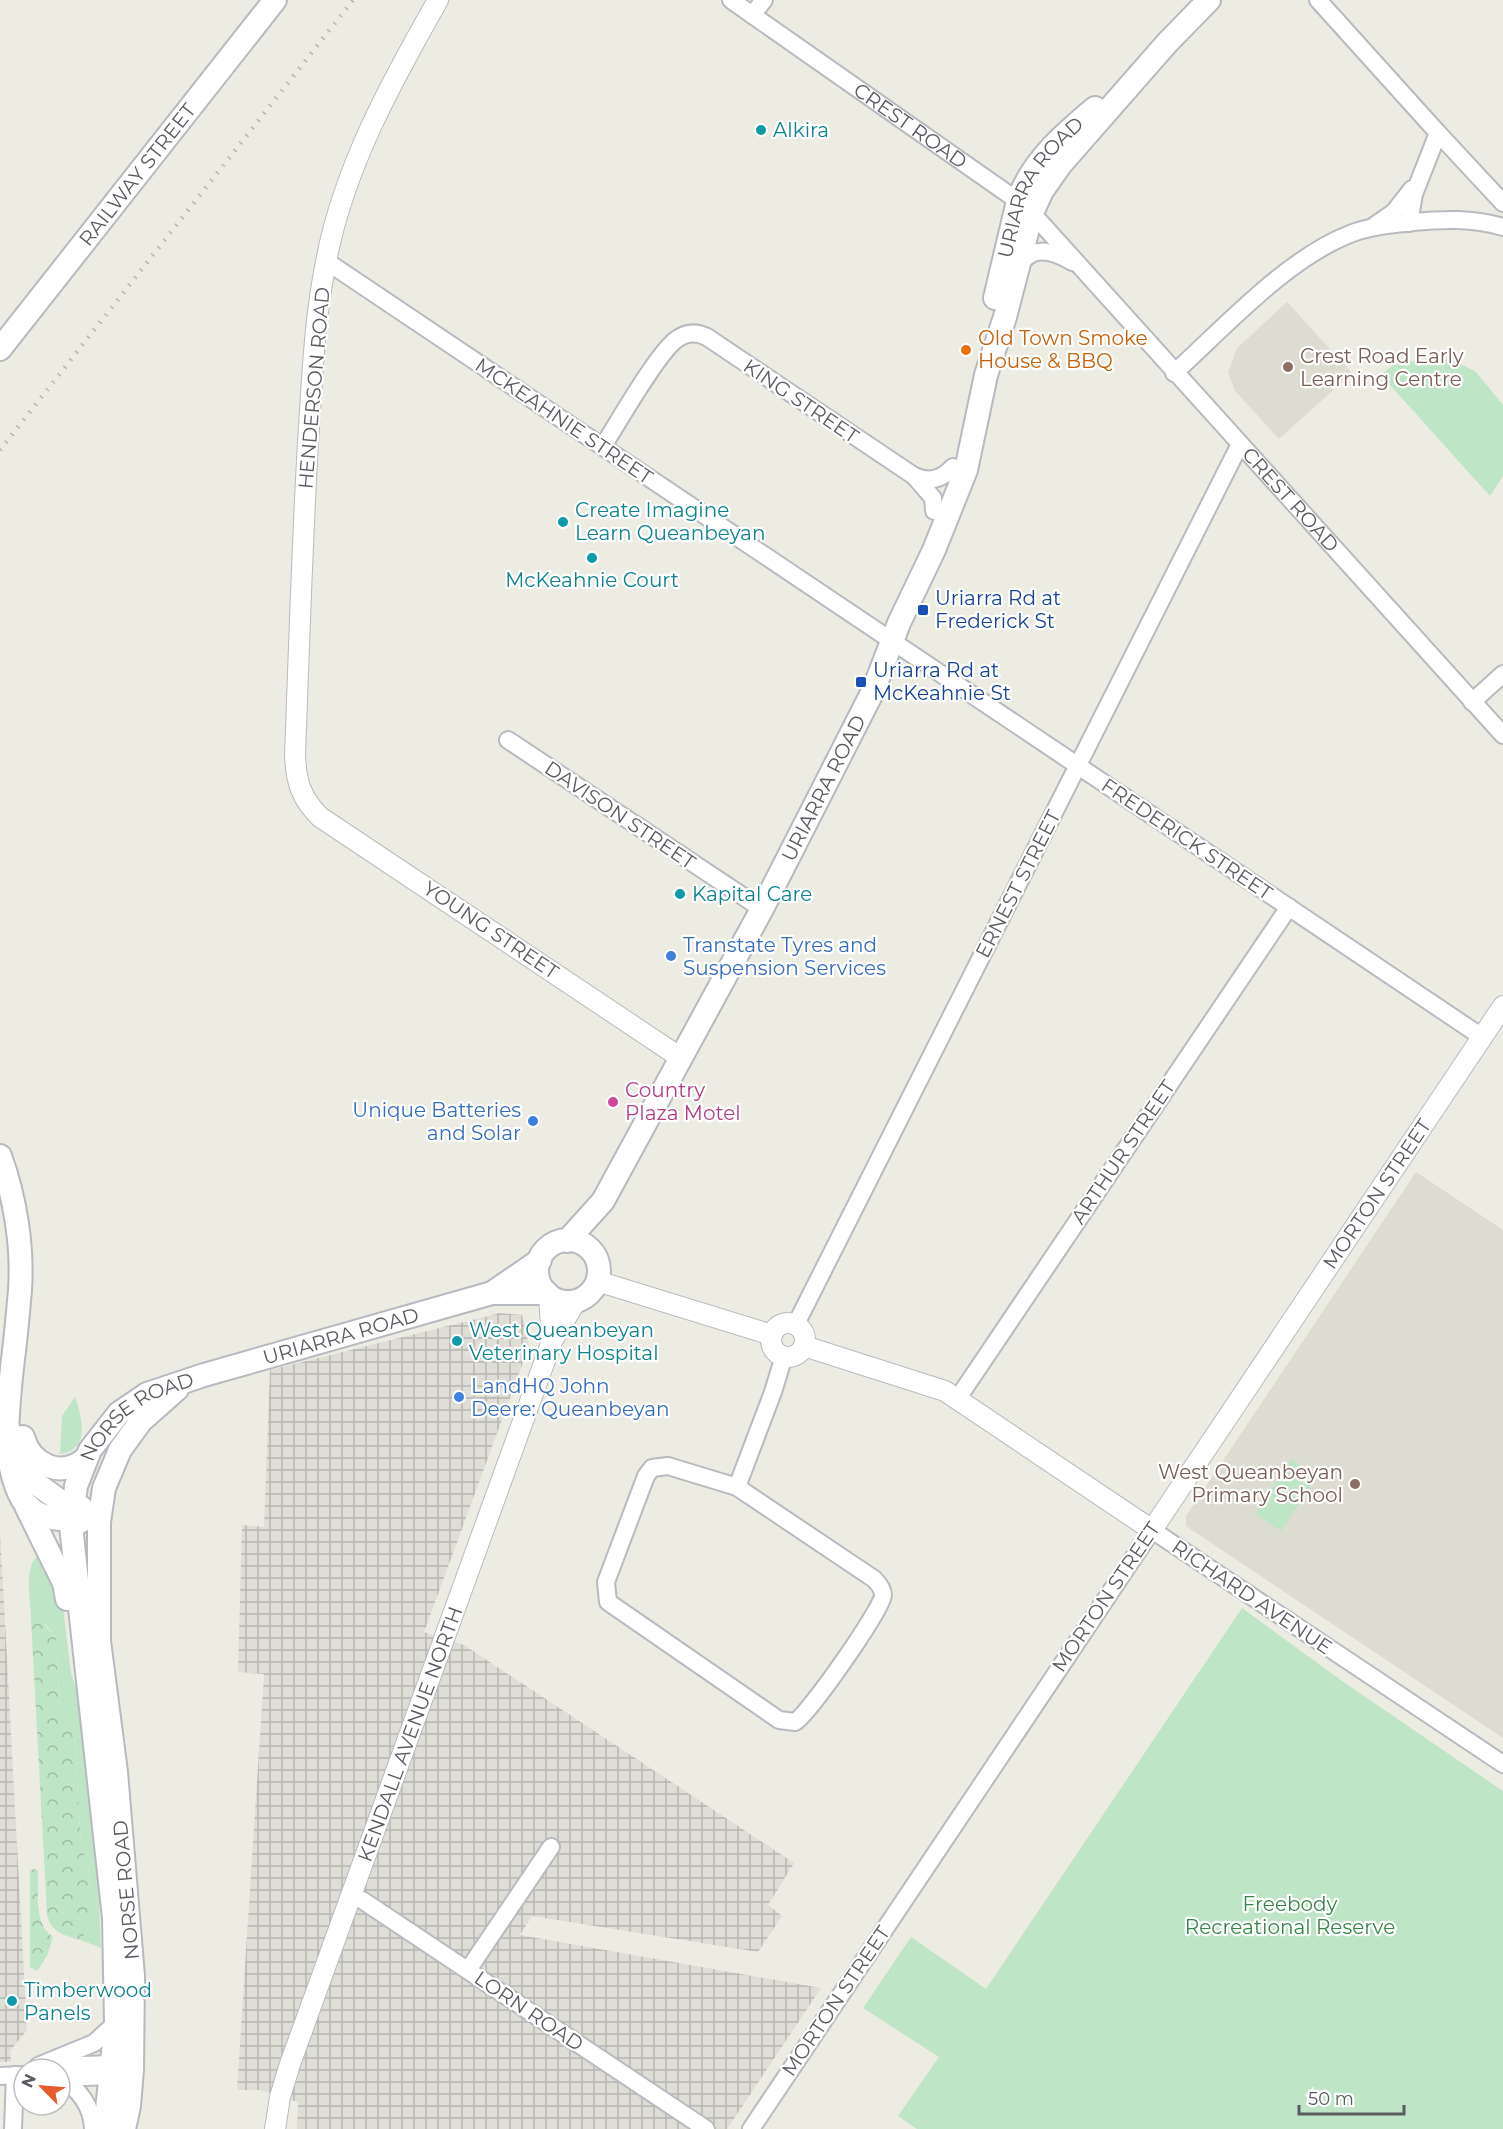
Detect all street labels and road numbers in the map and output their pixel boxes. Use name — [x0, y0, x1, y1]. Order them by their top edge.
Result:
street label: CREST ROAD — [849, 78, 972, 174]
street label: RAILWAY STREET — [74, 98, 201, 251]
street label: URIARRA ROAD — [993, 112, 1088, 260]
street label: HENDERSON ROAD — [293, 286, 335, 490]
street label: MCKEAHNIE STREET — [471, 353, 658, 490]
street label: KING STREET — [739, 354, 863, 449]
street label: CREST ROAD — [1237, 442, 1344, 557]
street label: URIARRA ROAD — [776, 711, 871, 865]
street label: DAVISON STREET — [540, 756, 700, 875]
street label: FREDERICK STREET — [1097, 773, 1277, 905]
street label: ERNEST STREET — [970, 806, 1066, 962]
street label: YOUNG STREET — [419, 876, 564, 984]
street label: ARTHUR STREET — [1066, 1075, 1180, 1228]
street label: MORTON STREET — [1318, 1114, 1436, 1274]
street label: URIARRA ROAD — [260, 1302, 422, 1370]
street label: NORSE ROAD — [75, 1367, 197, 1465]
street label: MORTON STREET — [1047, 1517, 1165, 1677]
street label: RICHARD AVENUE — [1168, 1535, 1336, 1659]
street label: KENDALL AVENUE NORTH — [353, 1603, 467, 1865]
street label: NORSE ROAD — [108, 1819, 144, 1961]
street label: MORTON STREET — [777, 1921, 895, 2081]
street label: LORN ROAD — [470, 1966, 588, 2056]

